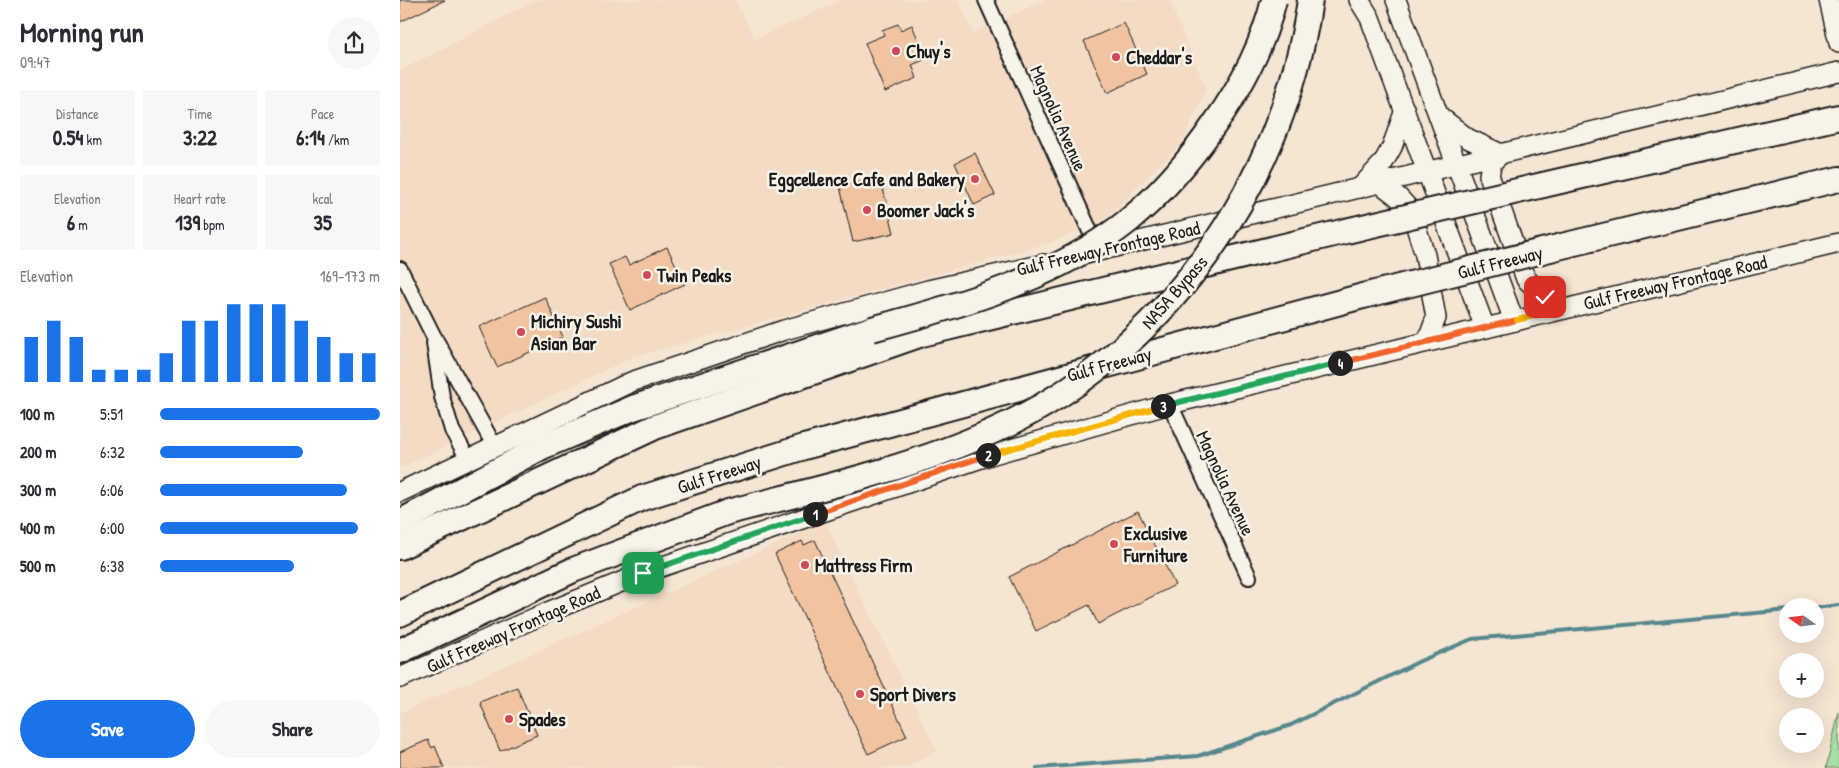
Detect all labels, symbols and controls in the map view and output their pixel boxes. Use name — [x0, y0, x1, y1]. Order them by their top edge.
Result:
text: Morning run — [20, 13, 144, 51]
button: share — [328, 17, 380, 69]
place label: Chuy's — [906, 38, 951, 65]
place label: Cheddar's — [1126, 44, 1193, 70]
marker: Chuy's — [890, 45, 902, 57]
text: 09:47 — [20, 51, 51, 73]
marker: Cheddar's — [1110, 51, 1122, 63]
street label: Magnolia Avenue — [1024, 61, 1094, 175]
text: Distance — [56, 104, 99, 123]
text: Time — [188, 104, 212, 123]
text: Pace — [311, 104, 334, 123]
text: 0.54 — [53, 123, 83, 152]
text: 3:22 — [183, 123, 217, 152]
text: 6:14 — [296, 123, 325, 152]
text: km — [83, 130, 102, 149]
text: /km — [325, 130, 349, 149]
place label: Eggcellence Cafe and Bakery — [769, 166, 965, 193]
marker: Eggcellence Cafe and Bakery — [969, 173, 981, 185]
text: Elevation — [54, 189, 101, 208]
text: Heart rate — [174, 189, 226, 208]
text: kcal — [312, 189, 333, 208]
place label: Boomer Jack's — [877, 197, 975, 223]
marker: Boomer Jack's — [861, 204, 873, 216]
text: 6 — [67, 208, 75, 237]
text: 139 — [175, 208, 200, 237]
text: 35 — [314, 208, 332, 237]
street label: Gulf Freeway Frontage Road — [1014, 214, 1203, 282]
text: m — [75, 215, 88, 234]
text: bpm — [200, 215, 225, 234]
street label: Gulf Freeway — [1455, 239, 1545, 285]
street label: Gulf Freeway Frontage Road — [1581, 248, 1770, 316]
street label: NASA Bypass — [1135, 250, 1213, 334]
place label: Twin Peaks — [656, 262, 732, 288]
text: Elevation — [20, 265, 73, 287]
text: 169–173 m — [320, 265, 380, 287]
marker: Twin Peaks — [641, 269, 653, 281]
pin — [1524, 276, 1566, 318]
icon: check — [1531, 283, 1559, 311]
place label: Michiry Sushi Asian Bar — [531, 308, 622, 356]
marker: Michiry Sushi Asian Bar — [515, 326, 527, 338]
street label: Gulf Freeway — [1064, 340, 1154, 388]
pin: 4 — [1328, 350, 1352, 376]
text: 4 — [1338, 354, 1343, 373]
pin: 3 — [1150, 394, 1176, 418]
text: 3 — [1160, 397, 1167, 416]
text: 100 m — [20, 403, 55, 425]
text: 5:51 — [100, 403, 123, 425]
street label: Magnolia Avenue — [1190, 426, 1262, 540]
text: 200 m — [20, 441, 56, 463]
text: 6:32 — [100, 441, 125, 463]
pin: 2 — [976, 442, 1000, 468]
text: 2 — [985, 446, 992, 465]
street label: Gulf Freeway — [674, 448, 764, 500]
text: 300 m — [20, 479, 56, 501]
text: 6:06 — [100, 479, 124, 501]
pin: 1 — [802, 502, 828, 526]
text: 1 — [813, 505, 818, 524]
text: 400 m — [20, 517, 55, 539]
text: 6:00 — [100, 517, 124, 539]
place label: Exclusive Furniture — [1123, 520, 1188, 568]
marker: Exclusive Furniture — [1108, 538, 1120, 550]
pin — [622, 552, 664, 594]
place label: Mattress Firm — [815, 552, 912, 578]
text: 500 m — [20, 555, 56, 577]
text: 6:38 — [100, 555, 124, 577]
icon: arrive — [629, 559, 657, 587]
marker: Mattress Firm — [799, 559, 811, 571]
street label: Gulf Freeway Frontage Road — [422, 579, 604, 679]
north arrow — [1779, 598, 1824, 642]
map controls — [1779, 598, 1824, 753]
button: + — [1779, 653, 1824, 698]
place label: Sport Divers — [870, 681, 956, 708]
marker: Sport Divers — [854, 688, 866, 700]
button: Save — [20, 700, 195, 758]
button: Share — [205, 700, 380, 758]
place label: Spades — [519, 706, 566, 733]
button: − — [1779, 708, 1824, 753]
marker: Spades — [503, 713, 515, 725]

